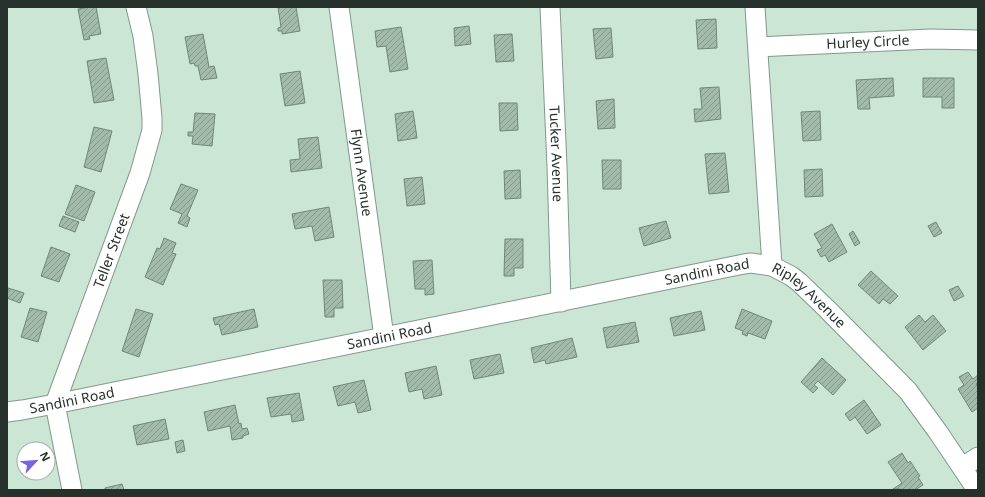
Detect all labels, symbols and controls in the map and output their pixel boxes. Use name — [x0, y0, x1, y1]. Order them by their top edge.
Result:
street label: Hurley Circle — [826, 30, 910, 53]
street label: Tucker Avenue — [545, 105, 568, 202]
street label: Flynn Avenue — [347, 127, 377, 217]
street label: Teller Street — [88, 210, 133, 291]
street label: Sandini Road — [663, 253, 750, 289]
street label: Ripley Avenue — [769, 258, 850, 332]
street label: Sandini Road — [345, 318, 433, 353]
street label: Sandini Road — [28, 382, 116, 417]
north arrow — [16, 441, 56, 481]
text: N — [37, 449, 54, 464]

